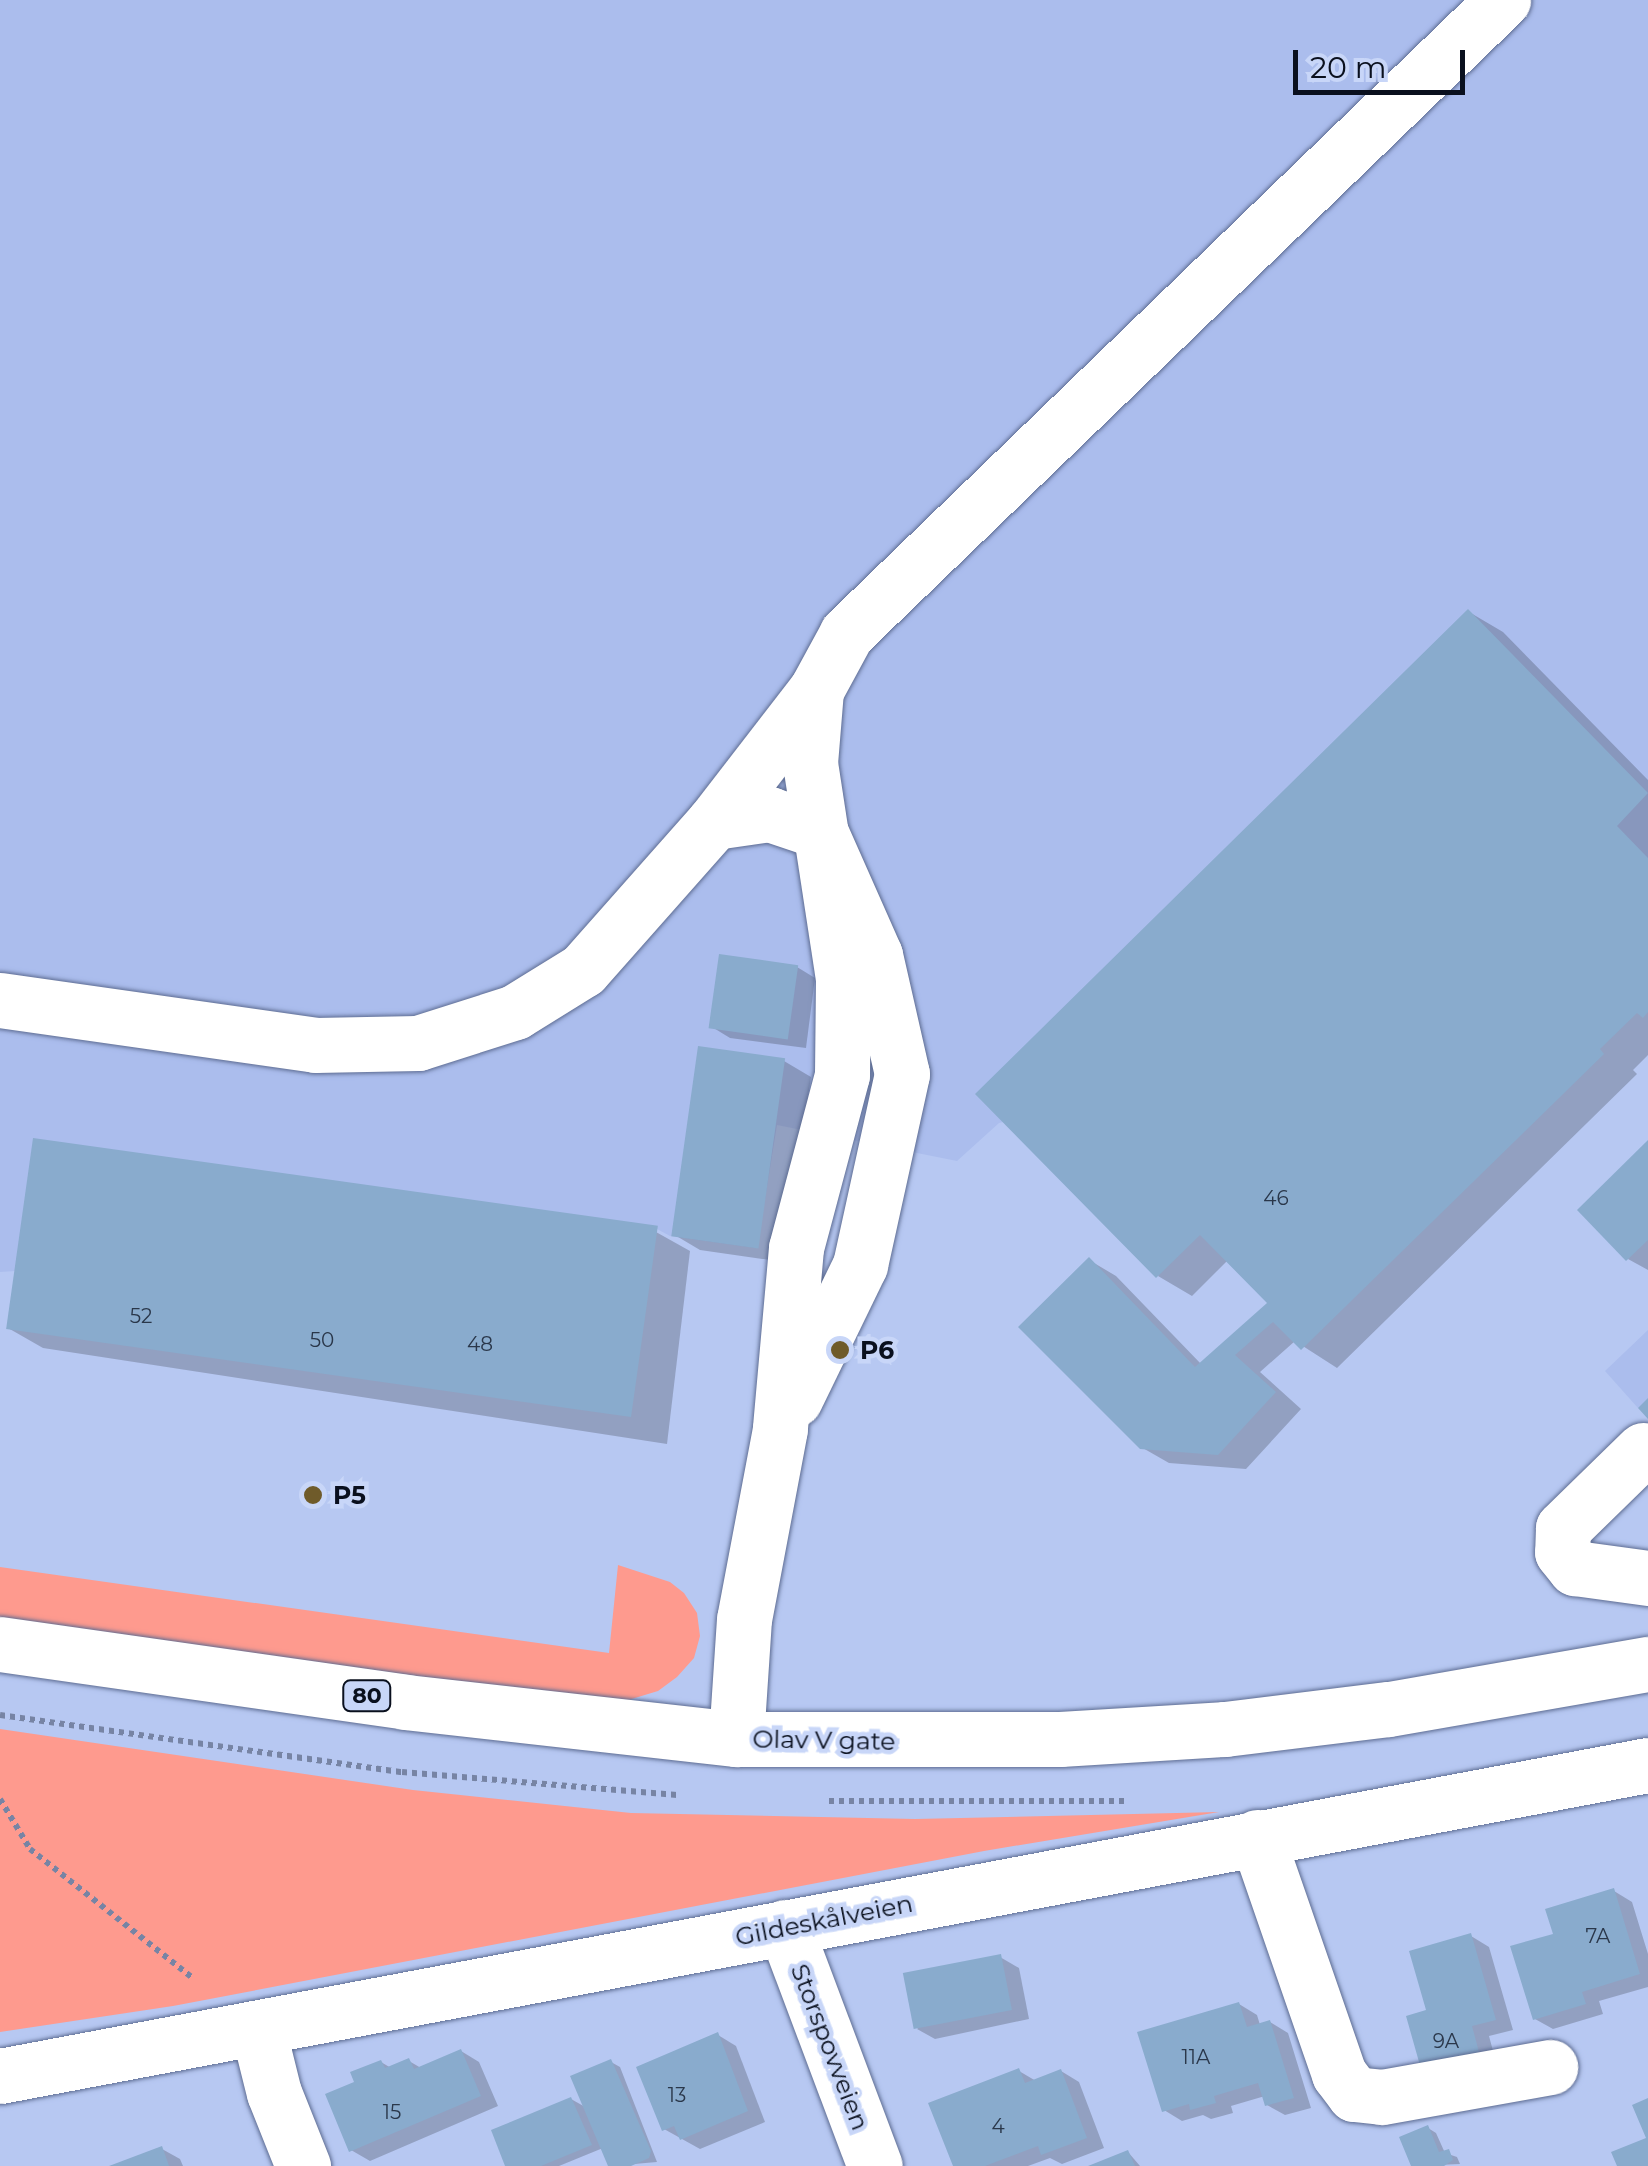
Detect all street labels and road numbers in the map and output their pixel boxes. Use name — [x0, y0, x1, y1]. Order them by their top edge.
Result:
road number: 80 — [342, 1679, 392, 1713]
street label: Olav V gate — [752, 1724, 896, 1756]
street label: Gildeskålveien — [733, 1888, 915, 1952]
street label: Storspovveien — [785, 1960, 875, 2134]

